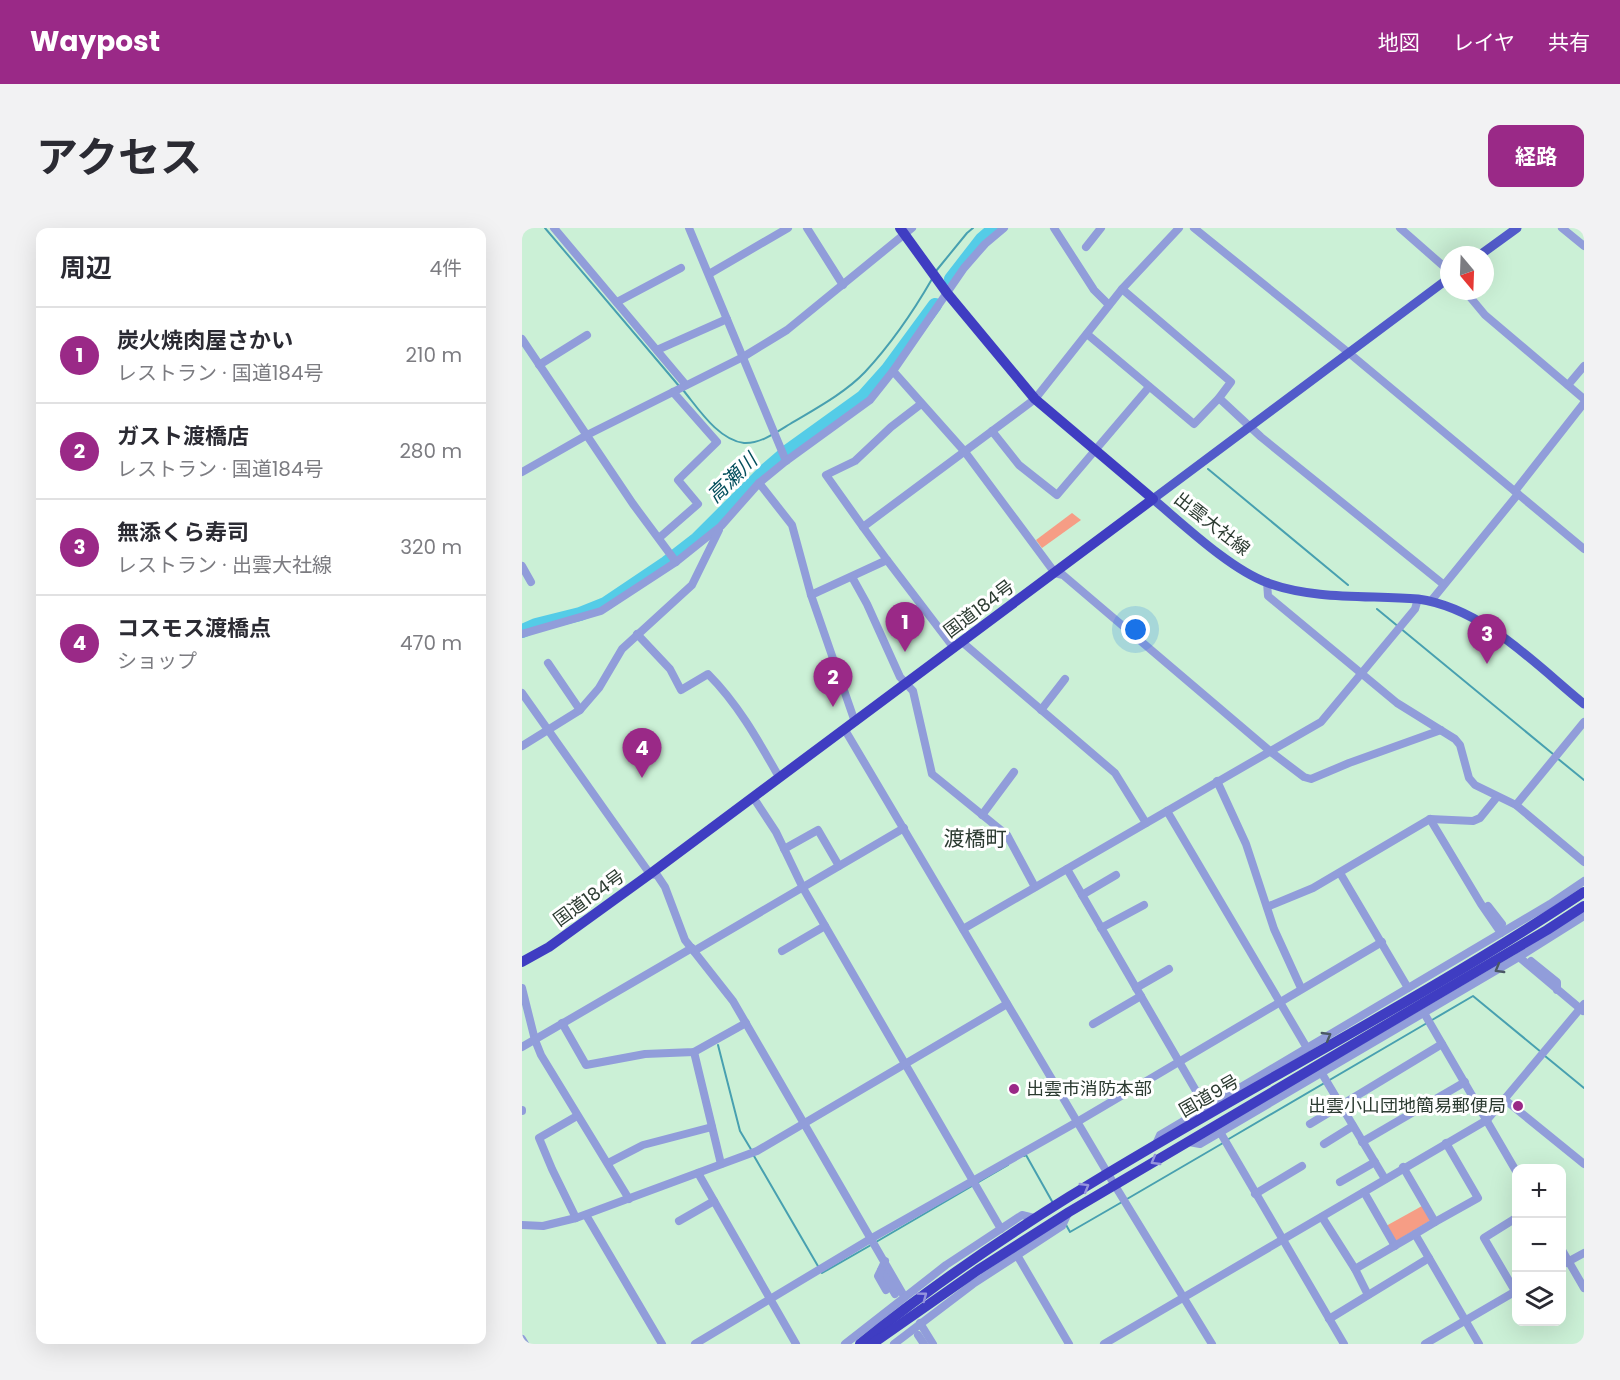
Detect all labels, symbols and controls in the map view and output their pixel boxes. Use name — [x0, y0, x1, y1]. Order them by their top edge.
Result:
text: Waypost — [30, 22, 160, 61]
text: 地図 — [1378, 28, 1420, 57]
text: レイヤ — [1453, 28, 1515, 57]
text: 共有 — [1548, 28, 1590, 57]
button: 経路 — [1488, 125, 1584, 187]
text: アクセス — [36, 128, 202, 187]
north arrow — [1440, 246, 1494, 300]
text: 周辺 — [60, 250, 112, 286]
text: 4件 — [429, 254, 462, 282]
text: 炭火焼肉屋さかい — [117, 325, 293, 356]
text: 1 — [76, 341, 83, 369]
text: 210 m — [406, 341, 462, 369]
text: レストラン · 国道184号 — [117, 359, 324, 387]
text: ガスト渡橋店 — [117, 421, 249, 452]
text: 2 — [74, 437, 85, 465]
text: 280 m — [399, 437, 462, 465]
water label: 高瀬川 — [701, 446, 765, 509]
text: レストラン · 国道184号 — [117, 455, 324, 483]
street label: 出雲大社線 — [1169, 486, 1255, 561]
text: 無添くら寿司 — [117, 517, 249, 548]
text: 3 — [73, 533, 86, 561]
text: 320 m — [400, 533, 462, 561]
text: レストラン · 出雲大社線 — [117, 551, 332, 579]
street label: 国道184号 — [938, 574, 1019, 643]
pin: 1 — [886, 602, 925, 652]
text: コスモス渡橋点 — [117, 613, 271, 644]
pin: 3 — [1468, 614, 1506, 664]
your location — [1121, 615, 1150, 644]
text: 4 — [73, 629, 86, 657]
text: 470 m — [400, 629, 462, 657]
text: ショップ — [117, 647, 197, 675]
pin: 2 — [814, 658, 852, 707]
pin: 4 — [622, 728, 662, 778]
district label: 渡橋町 — [944, 824, 1007, 853]
street label: 国道184号 — [548, 863, 629, 932]
one-way arrow — [1495, 962, 1505, 973]
one-way arrow — [1321, 1032, 1331, 1043]
street label: 国道9号 — [1174, 1068, 1243, 1123]
place label: 出雲市消防本部 — [1026, 1076, 1152, 1101]
marker: 出雲市消防本部 — [1007, 1082, 1021, 1096]
place label: 出雲小山団地簡易郵便局 — [1308, 1093, 1506, 1118]
marker: 出雲小山団地簡易郵便局 — [1511, 1099, 1525, 1113]
one-way arrow — [1151, 1154, 1161, 1165]
map controls — [1512, 1164, 1566, 1326]
button: + — [1512, 1164, 1566, 1218]
one-way arrow — [1079, 1183, 1089, 1195]
button: − — [1512, 1218, 1566, 1272]
button: layers — [1512, 1272, 1566, 1326]
one-way arrow — [916, 1292, 927, 1303]

